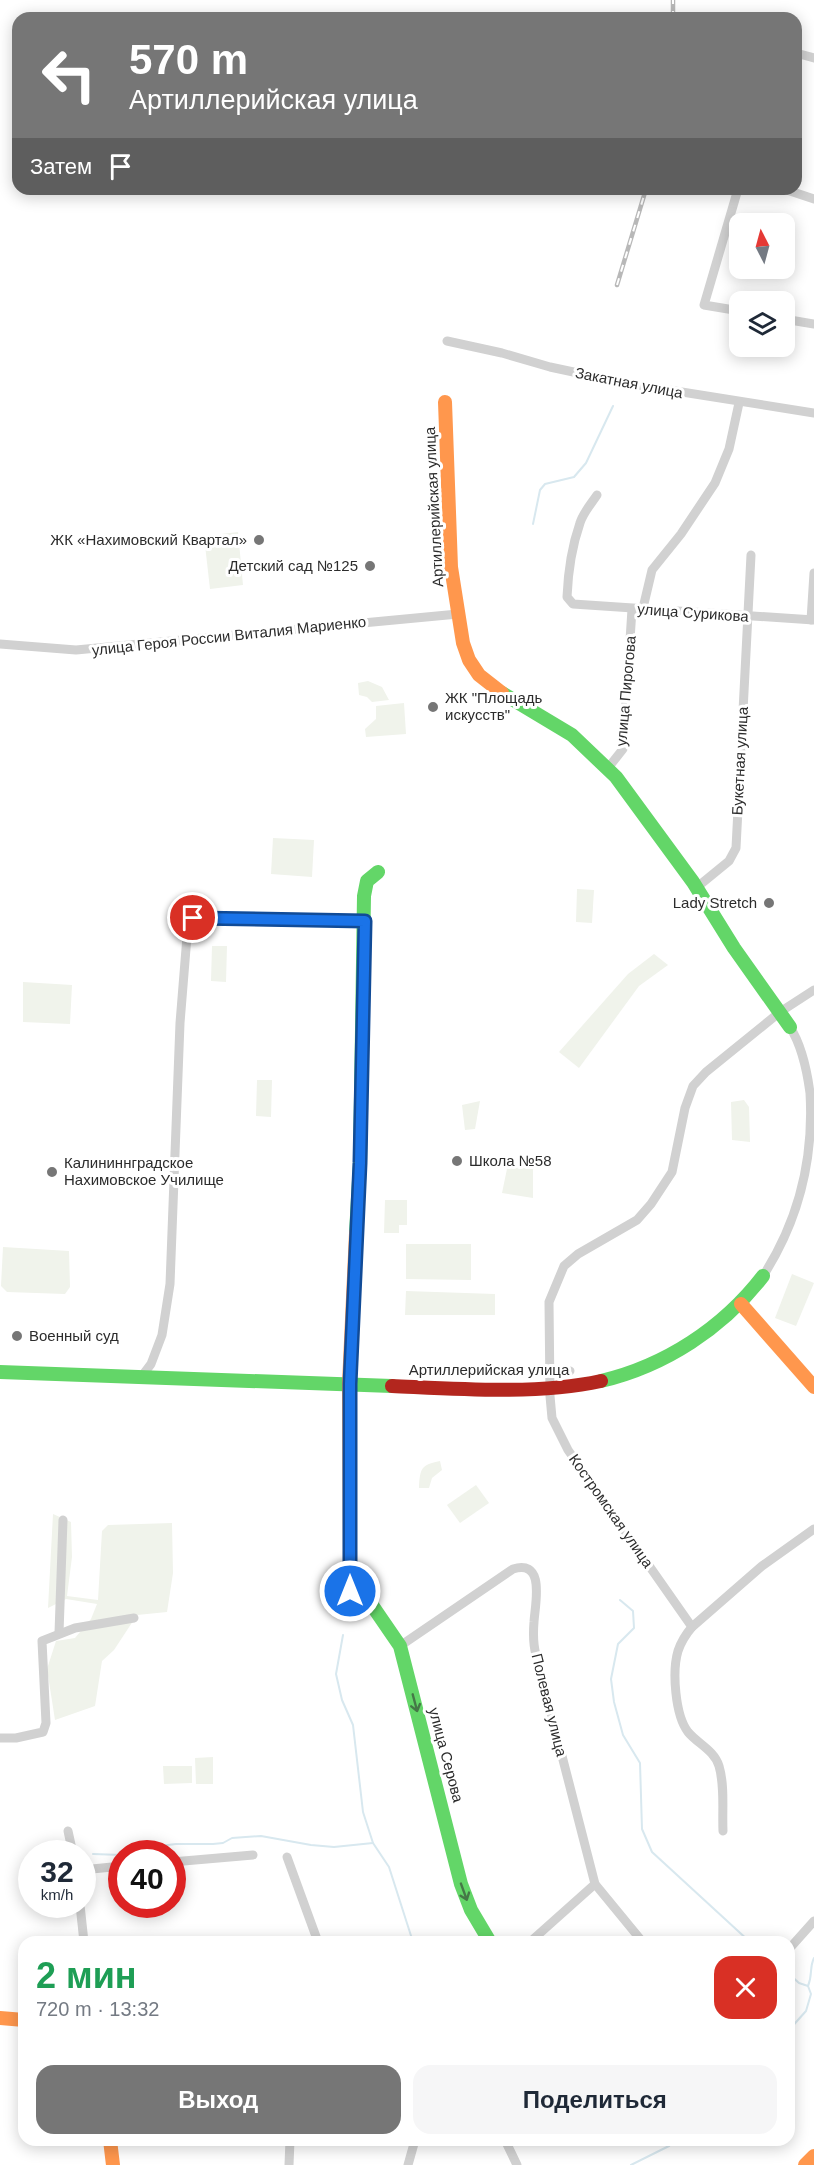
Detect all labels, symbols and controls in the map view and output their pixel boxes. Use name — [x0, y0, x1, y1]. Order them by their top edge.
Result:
icon: left — [30, 36, 108, 114]
text: 570 m — [129, 36, 248, 83]
text: Артиллерийская улица — [129, 85, 418, 115]
icon: arrive — [104, 150, 137, 183]
text: Затем — [30, 154, 92, 179]
north arrow — [729, 213, 795, 279]
map controls — [729, 213, 795, 357]
button: layers — [729, 291, 795, 357]
street label: Закатная улица — [574, 364, 685, 401]
street label: Артиллерийская улица — [421, 426, 446, 588]
place label: ЖК «Нахимовский Квартал» — [50, 531, 247, 548]
marker: ЖК «Нахимовский Квартал» — [252, 533, 266, 547]
place label: Детский сад №125 — [228, 557, 358, 574]
marker: Детский сад №125 — [363, 559, 377, 573]
street label: улица Сурикова — [637, 600, 750, 625]
street label: улица Героя России Виталия Мариенко — [91, 613, 367, 658]
street label: улица Пирогова — [612, 634, 639, 747]
place label: ЖК "Площадь искусств" — [445, 689, 543, 723]
marker: ЖК "Площадь искусств" — [426, 700, 440, 714]
street label: Букетная улица — [728, 706, 751, 816]
pin — [167, 892, 218, 943]
place label: Lady Stretch — [673, 894, 757, 911]
marker: Lady Stretch — [762, 896, 776, 910]
icon: arrive — [176, 901, 209, 934]
place label: Школа №58 — [469, 1152, 552, 1169]
place label: Калининнградское Нахимовское Училище — [64, 1154, 224, 1188]
marker: Школа №58 — [450, 1154, 464, 1168]
marker: Калининнградское Нахимовское Училище — [45, 1165, 59, 1179]
place label: Военный суд — [29, 1327, 119, 1344]
marker: Военный суд — [10, 1329, 24, 1343]
street label: Артиллерийская улица — [409, 1361, 570, 1378]
street label: Костромская улица — [566, 1451, 657, 1571]
position arrow — [318, 1559, 382, 1623]
street label: Полевая улица — [528, 1652, 571, 1759]
one-way arrow — [410, 1693, 421, 1712]
street label: улица Серова — [426, 1706, 467, 1805]
speed limit sign: 40 — [108, 1840, 186, 1918]
text: 32 — [40, 1855, 74, 1888]
one-way arrow — [460, 1882, 471, 1901]
text: km/h — [41, 1886, 73, 1903]
text: 2 мин — [36, 1955, 137, 1996]
button: close — [714, 1956, 777, 2019]
text: 720 m · 13:32 — [36, 1998, 159, 2020]
button: Выход — [36, 2065, 401, 2134]
button: Поделиться — [413, 2065, 777, 2134]

